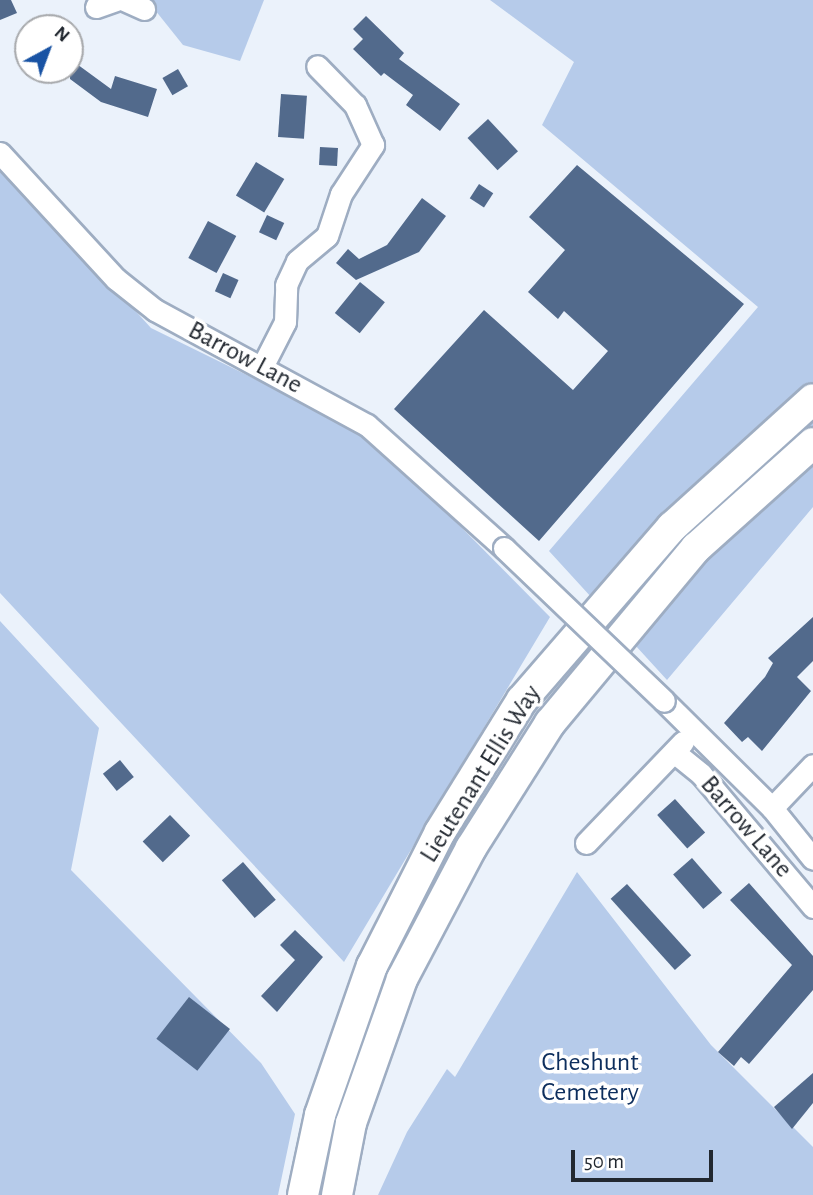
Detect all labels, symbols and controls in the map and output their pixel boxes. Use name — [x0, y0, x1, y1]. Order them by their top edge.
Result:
north arrow — [14, 14, 84, 84]
text: N — [51, 23, 73, 46]
street label: Barrow Lane — [183, 315, 307, 401]
street label: Lieutenant Ellis Way — [414, 679, 548, 869]
street label: Barrow Lane — [693, 770, 799, 884]
park label: Cheshunt Cemetery — [541, 1047, 639, 1108]
scale bar — [575, 1136, 717, 1180]
text: 50 m — [584, 1151, 624, 1172]

